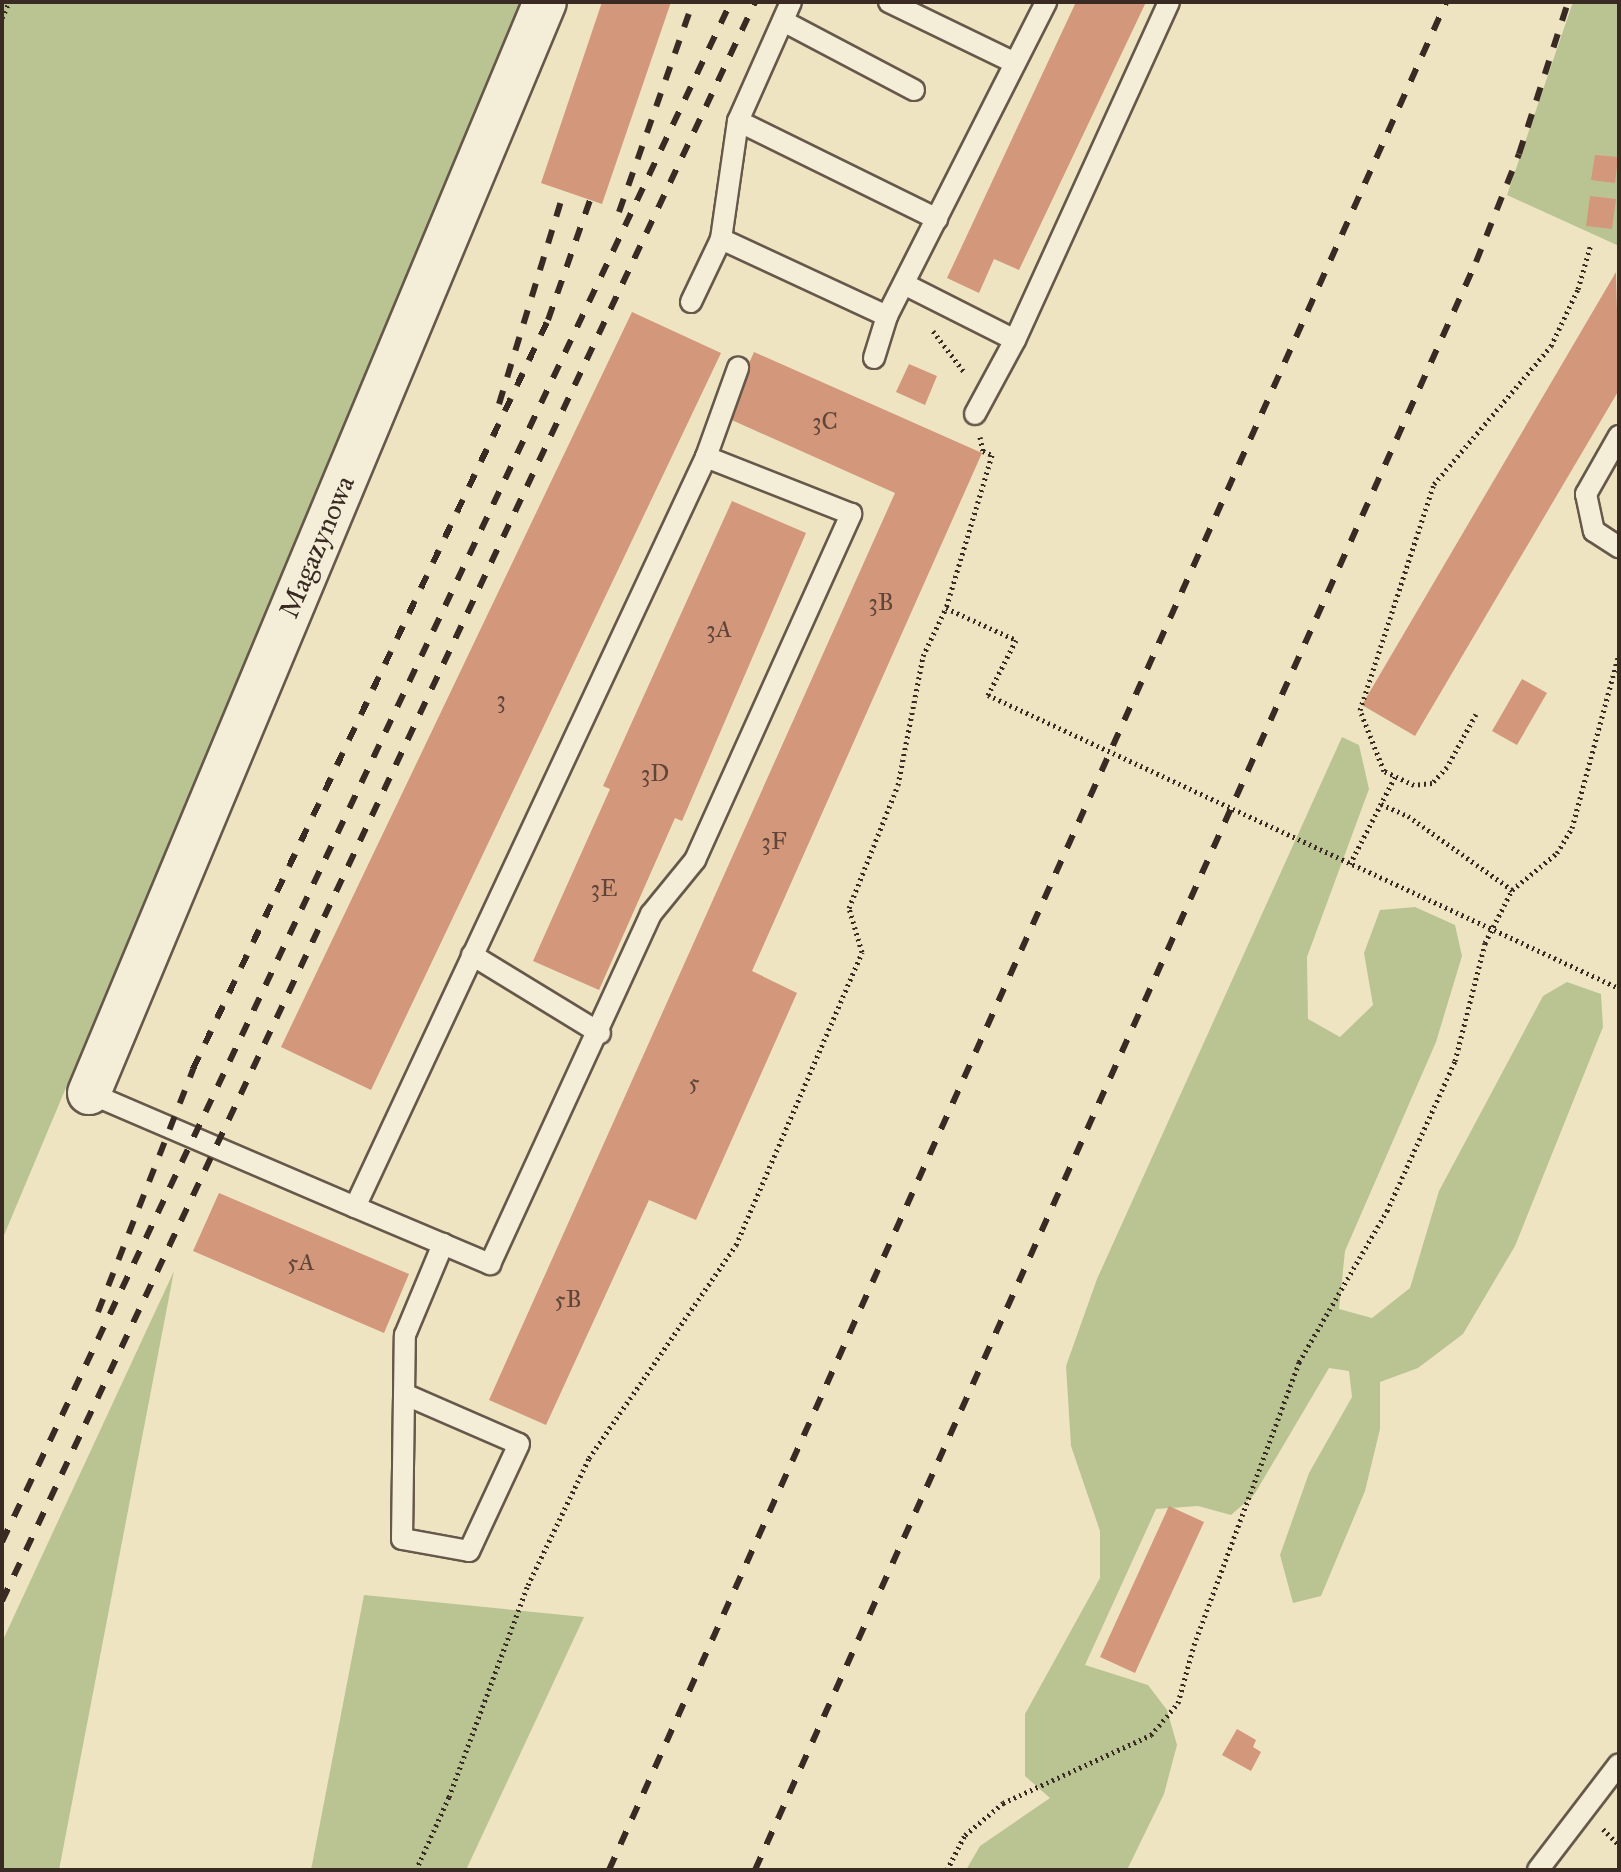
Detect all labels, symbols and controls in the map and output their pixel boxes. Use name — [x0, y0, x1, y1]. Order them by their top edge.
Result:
house number: 3C — [812, 408, 838, 436]
street label: Magazynowa — [272, 471, 362, 623]
house number: 3B — [868, 589, 894, 617]
house number: 3A — [706, 616, 732, 644]
house number: 3 — [496, 686, 506, 714]
house number: 3D — [641, 760, 669, 788]
house number: 3F — [761, 828, 787, 856]
house number: 3E — [591, 875, 617, 903]
house number: 5 — [688, 1069, 700, 1097]
house number: 5A — [287, 1249, 315, 1277]
house number: 5B — [554, 1286, 582, 1314]

